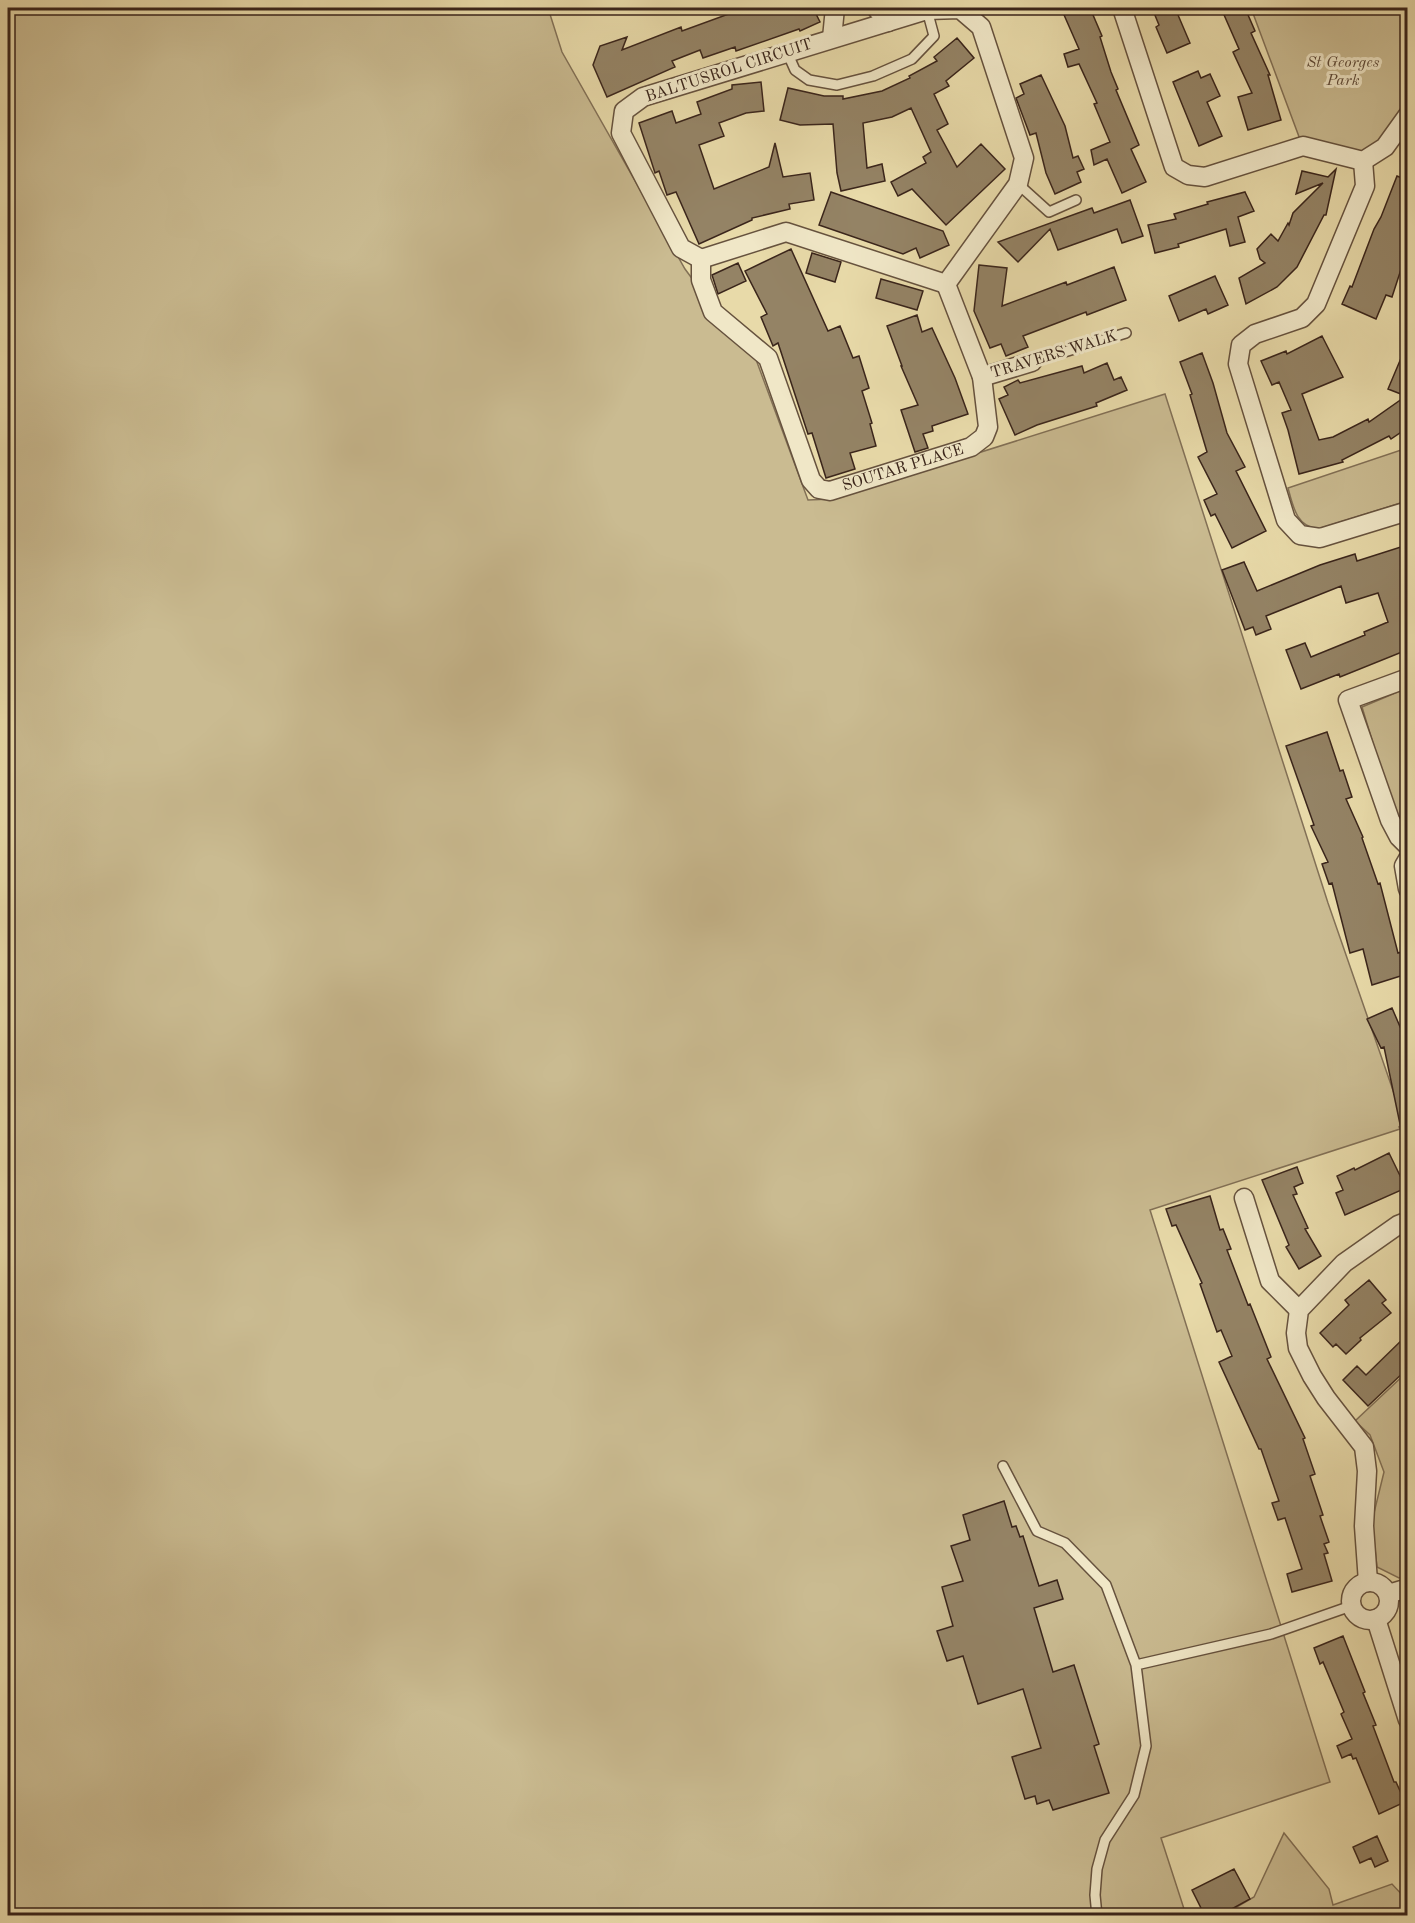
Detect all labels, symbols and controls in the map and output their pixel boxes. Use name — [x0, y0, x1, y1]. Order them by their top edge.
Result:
street label: BALTUSROL CIRCUIT — [644, 36, 814, 106]
park label: St Georges Park — [1306, 55, 1380, 89]
street label: TRAVERS WALK — [989, 328, 1119, 382]
street label: SOUTAR PLACE — [840, 442, 966, 495]

